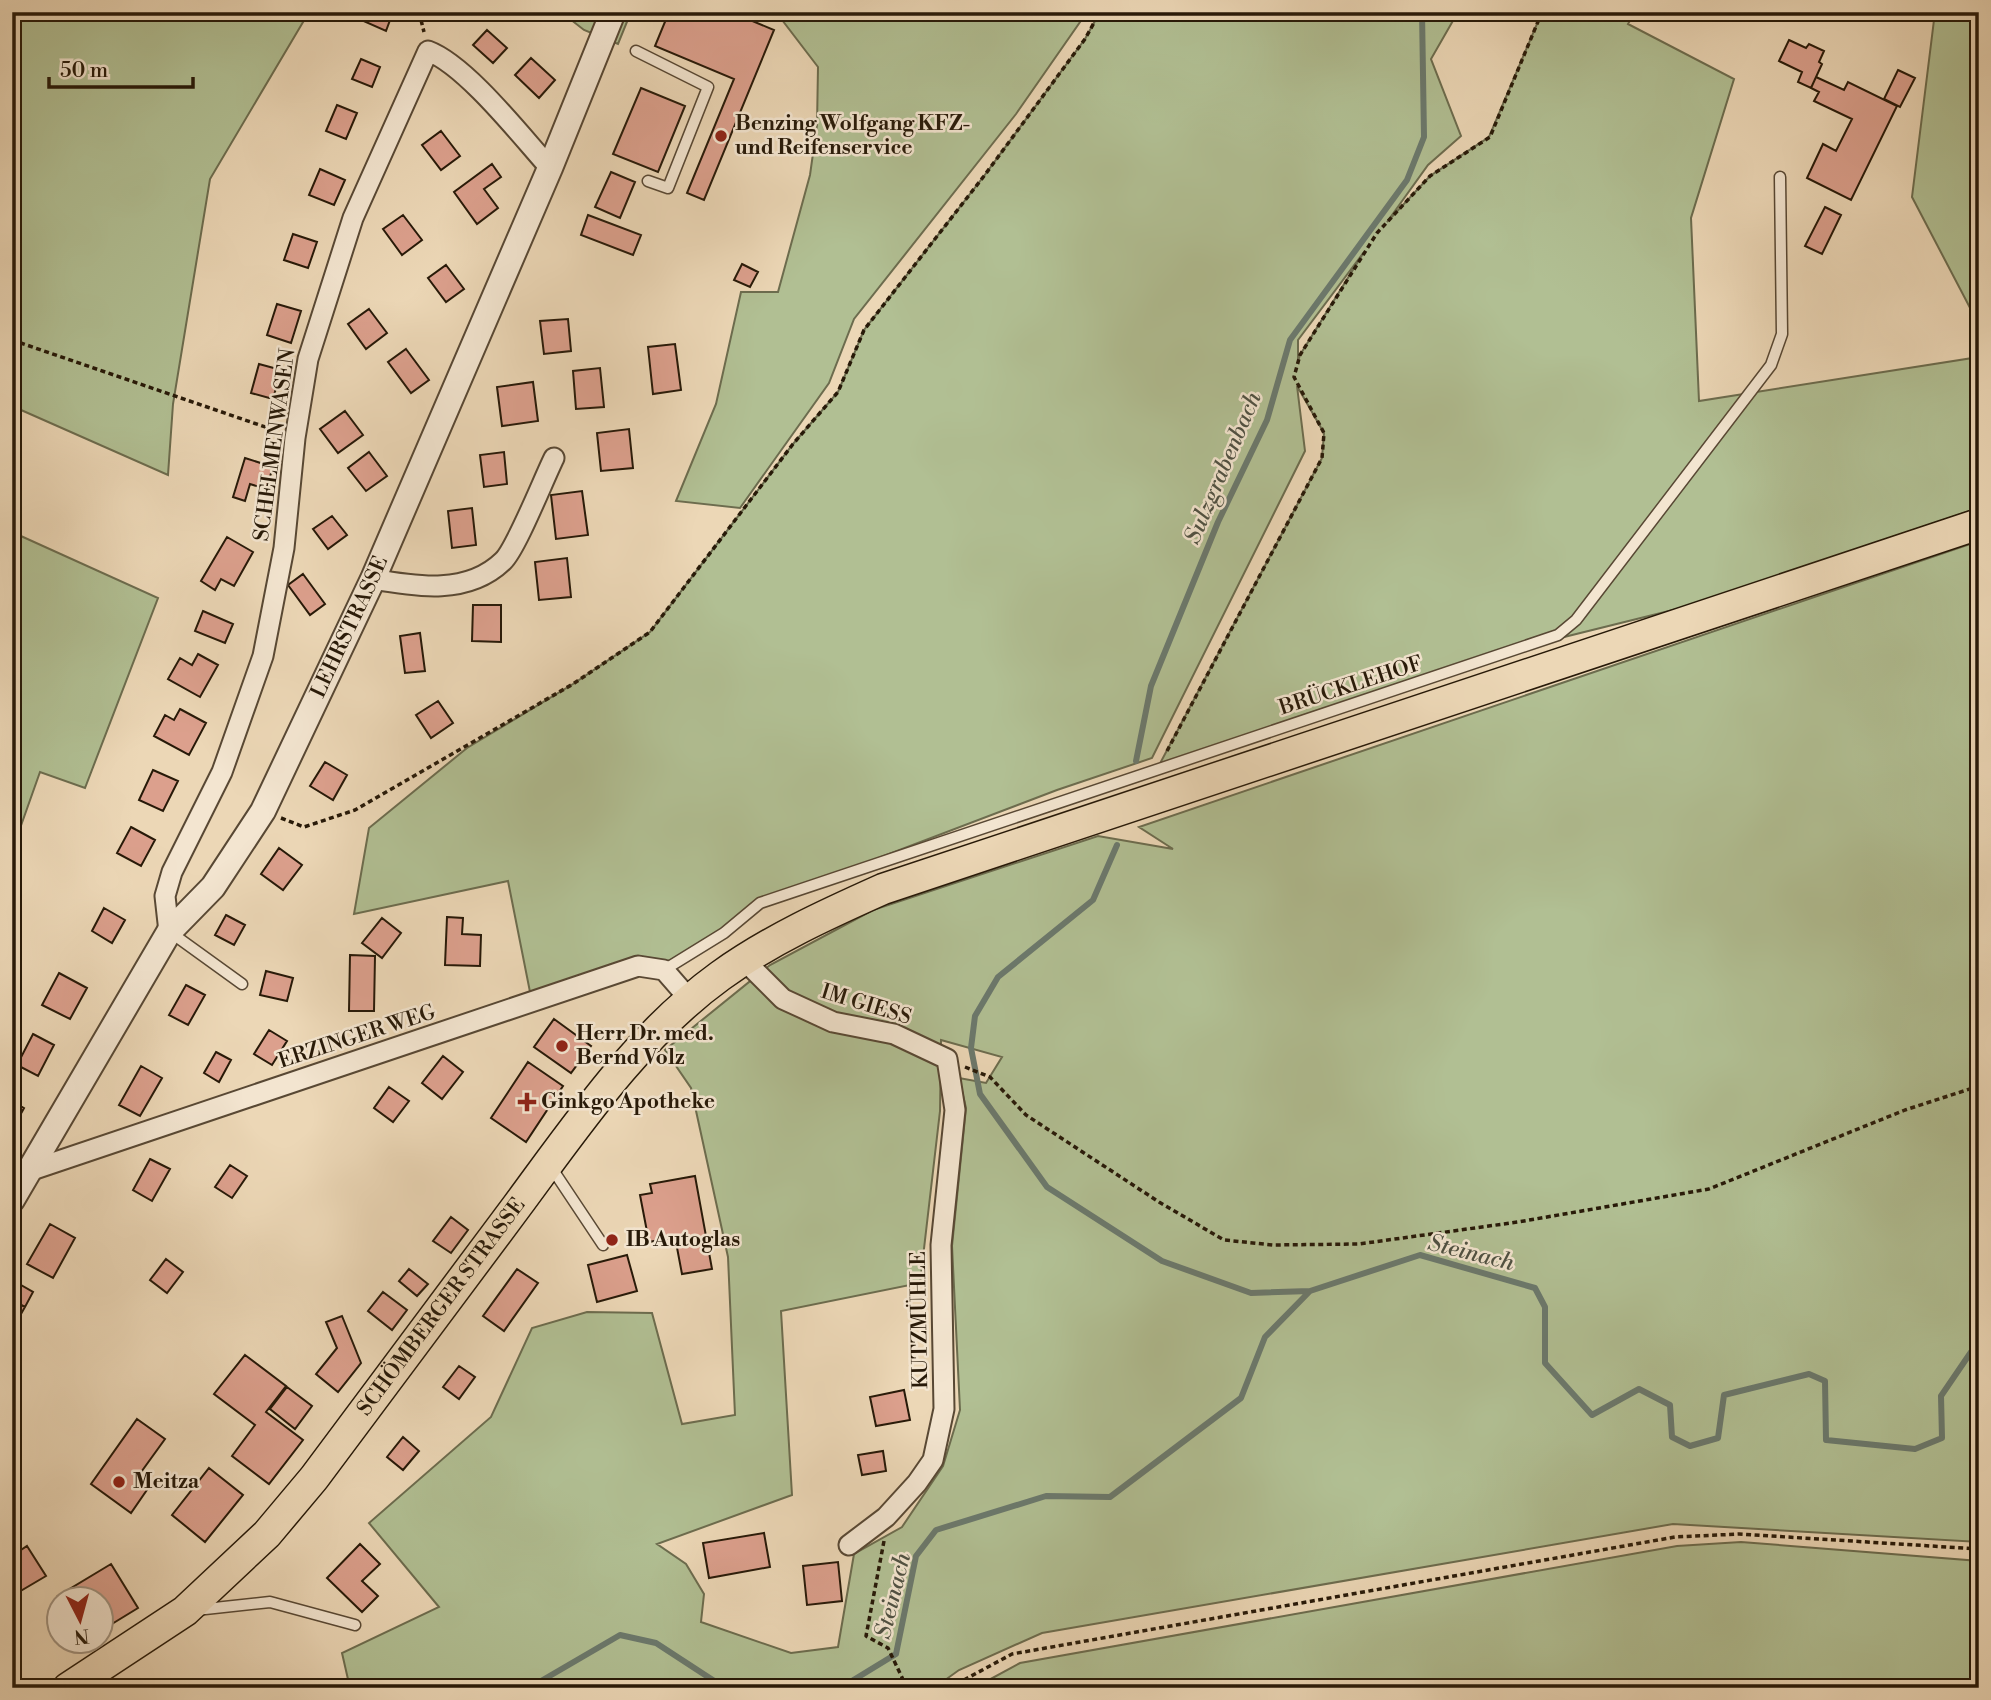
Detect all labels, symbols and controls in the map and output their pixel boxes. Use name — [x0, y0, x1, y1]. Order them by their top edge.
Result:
scale bar — [49, 46, 192, 90]
text: 50 m — [60, 58, 108, 84]
place label: Benzing Wolfgang KFZ- und Reifenservice — [735, 111, 971, 161]
marker: Benzing Wolfgang KFZ- und Reifenservice — [713, 128, 729, 144]
street label: SCHELMENWASEN — [249, 347, 301, 543]
water label: Sulzgrabenbach — [1178, 388, 1268, 548]
street label: LEHRSTRASSE — [305, 552, 394, 702]
street label: BRÜCKLEHOF — [1274, 649, 1426, 722]
street label: IM GIESS — [818, 979, 914, 1031]
street label: ERZINGER WEG — [275, 999, 439, 1075]
place label: Herr Dr. med. Bernd Volz — [576, 1021, 714, 1071]
marker: Herr Dr. med. Bernd Volz — [554, 1038, 570, 1054]
place label: Ginkgo Apotheke — [541, 1089, 715, 1115]
marker: Ginkgo Apotheke — [519, 1094, 535, 1110]
street label: SCHÖMBERGER STRASSE — [352, 1193, 531, 1421]
place label: IB Autoglas — [626, 1227, 740, 1253]
water label: Steinach — [1425, 1229, 1517, 1277]
marker: IB Autoglas — [604, 1232, 620, 1248]
street label: KUTZMÜHLE — [904, 1251, 934, 1389]
place label: Meitza — [133, 1469, 200, 1495]
marker: Meitza — [111, 1474, 127, 1490]
water label: Steinach — [869, 1550, 917, 1642]
north arrow — [46, 1584, 116, 1654]
text: N — [73, 1623, 90, 1649]

